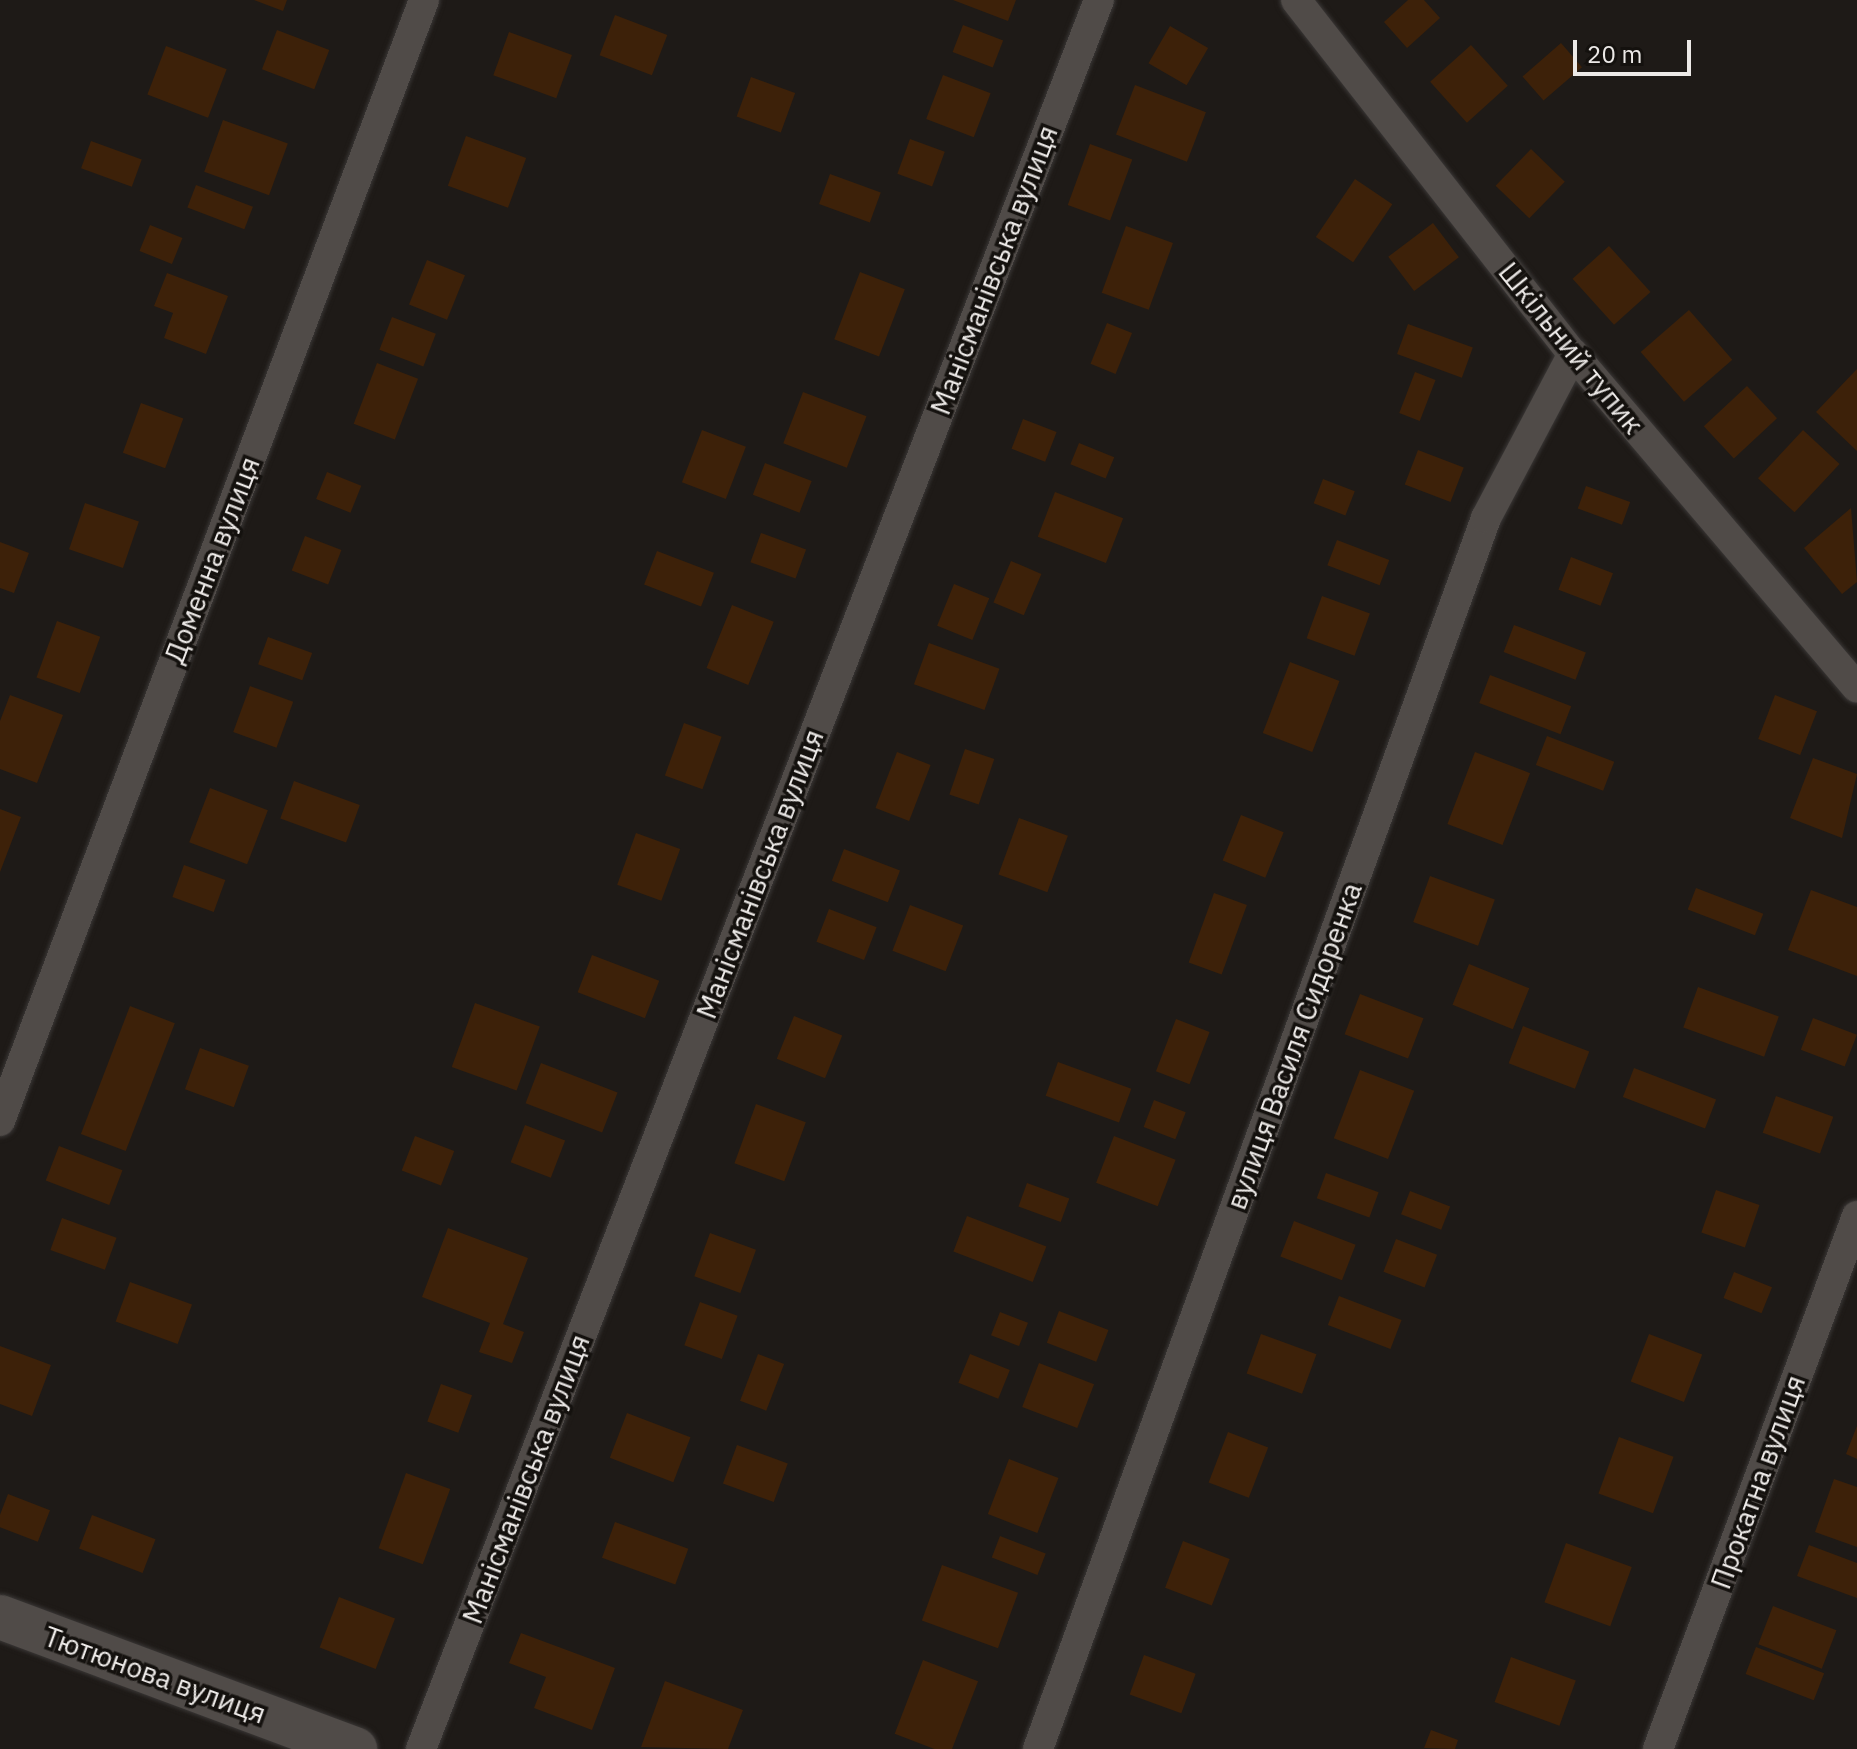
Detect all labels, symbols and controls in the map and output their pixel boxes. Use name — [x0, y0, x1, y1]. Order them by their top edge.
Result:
scale bar — [1577, 24, 1695, 74]
text: 20 m — [1587, 38, 1642, 70]
street label: Манісманівська вулиця — [923, 121, 1065, 419]
street label: Шкільний тупик — [1492, 255, 1650, 441]
street label: Доменна вулиця — [157, 452, 267, 668]
street label: Манісманівська вулиця — [689, 725, 831, 1023]
street label: вулиця Василя Сидоренка — [1219, 878, 1369, 1214]
street label: Манісманівська вулиця — [455, 1330, 597, 1628]
street label: Прокатна вулиця — [1704, 1370, 1812, 1594]
street label: Тютюнова вулиця — [40, 1619, 270, 1731]

